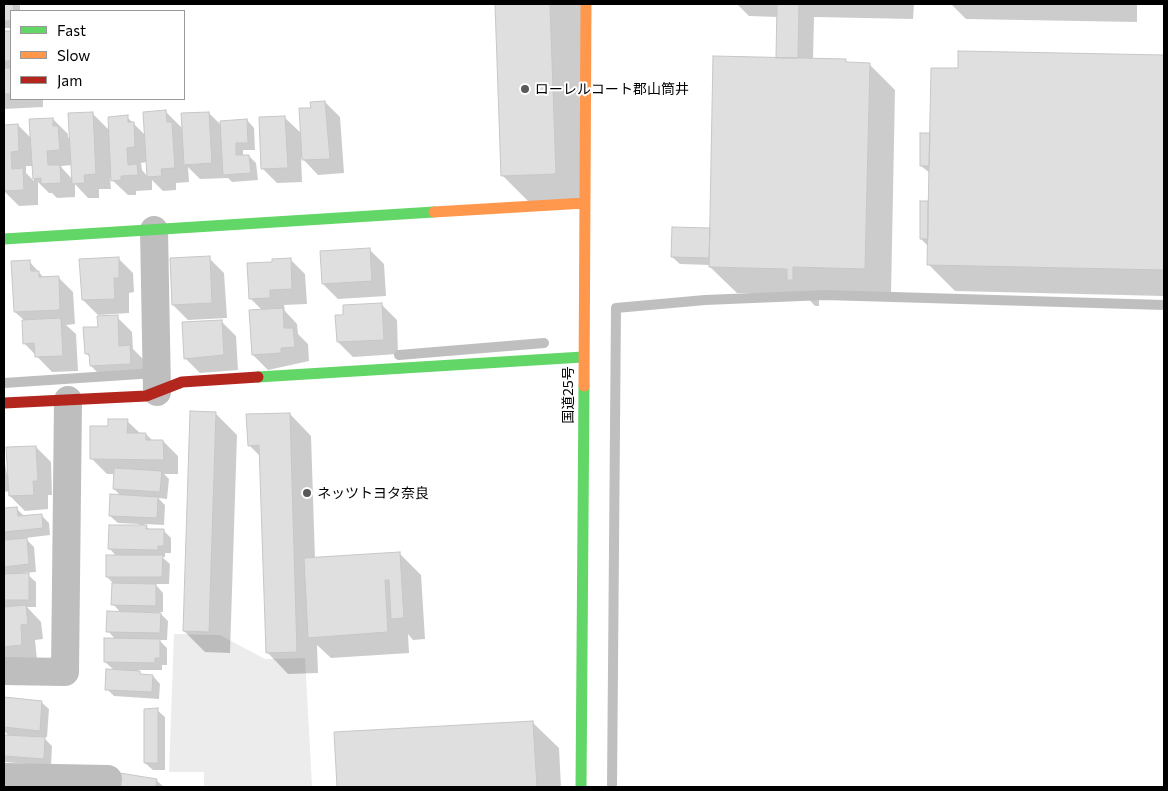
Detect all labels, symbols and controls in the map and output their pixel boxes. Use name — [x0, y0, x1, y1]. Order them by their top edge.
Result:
legend — [10, 10, 185, 100]
text: Fast — [57, 21, 86, 39]
text: Slow — [57, 46, 90, 64]
text: Jam — [57, 71, 82, 89]
place label: ローレルコート郡山筒井 — [535, 81, 689, 97]
marker: ローレルコート郡山筒井 — [519, 83, 531, 95]
street label: 国道25号 — [560, 366, 576, 424]
place label: ネッツトヨタ奈良 — [317, 485, 429, 501]
marker: ネッツトヨタ奈良 — [301, 487, 313, 499]

